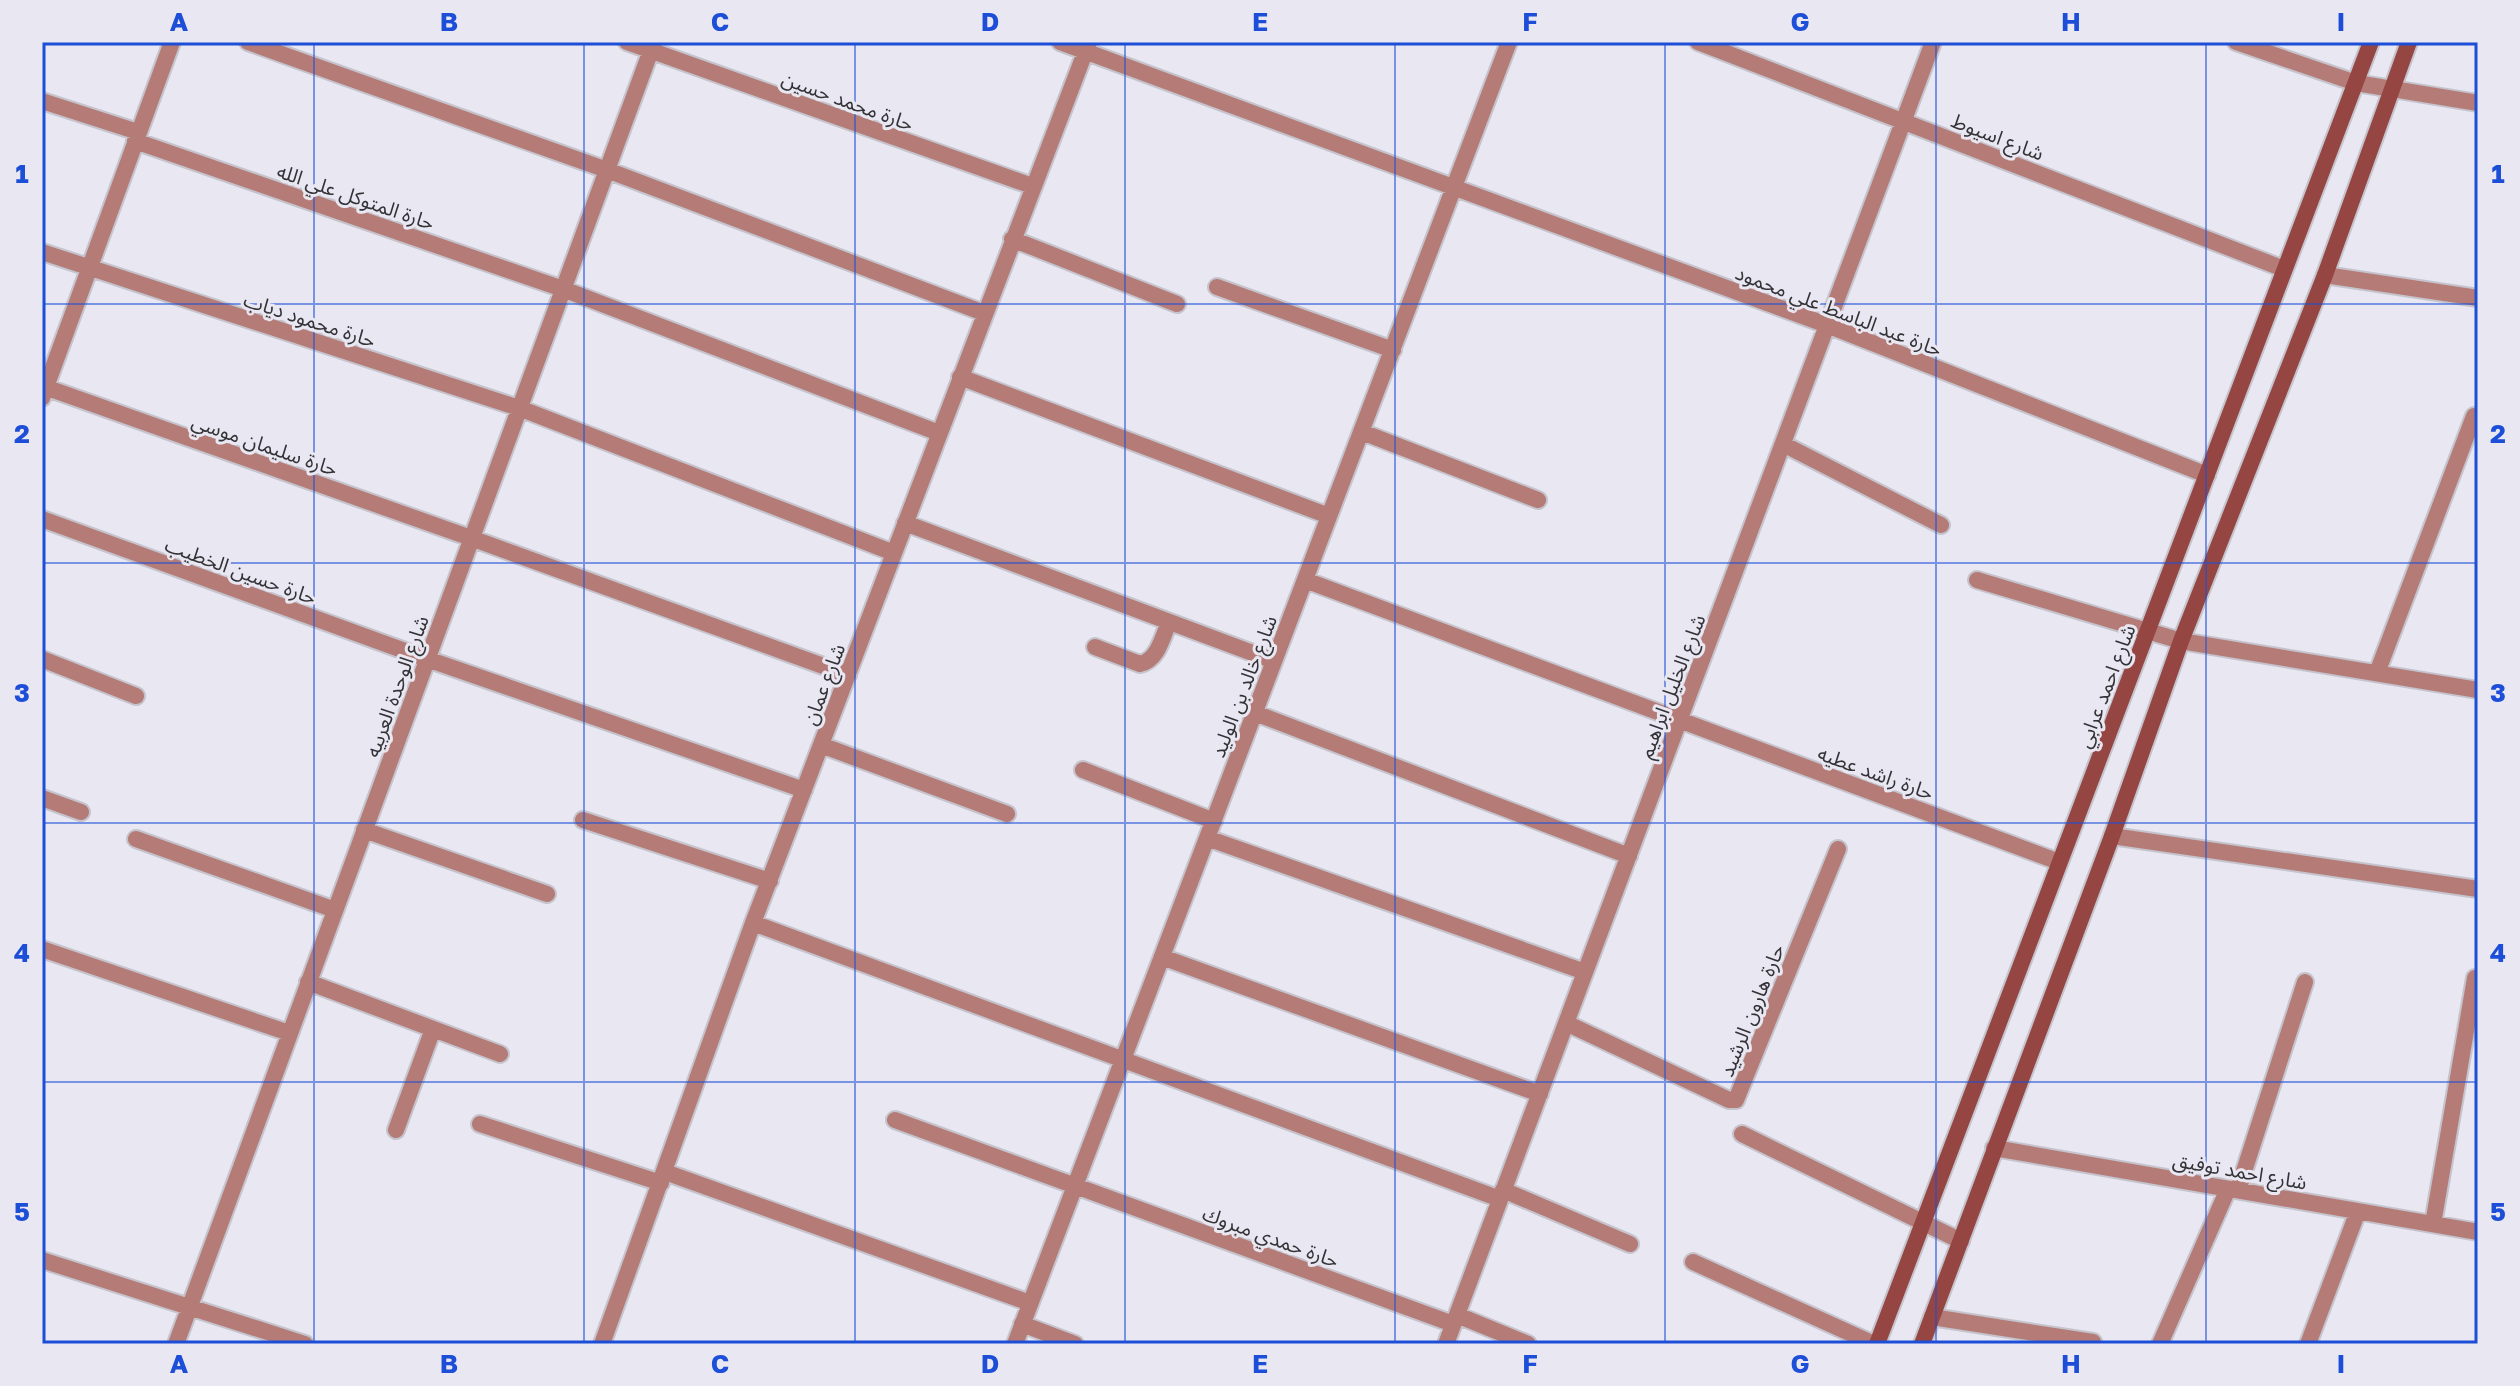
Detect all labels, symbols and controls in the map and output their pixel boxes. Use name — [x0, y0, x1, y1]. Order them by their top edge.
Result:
text: A — [170, 6, 189, 37]
text: B — [440, 6, 458, 37]
text: C — [711, 6, 729, 37]
text: D — [981, 6, 999, 37]
text: E — [1252, 6, 1268, 37]
text: F — [1522, 6, 1538, 37]
text: G — [1790, 6, 1810, 37]
text: H — [2061, 6, 2081, 37]
text: I — [2337, 6, 2345, 37]
street label: حارة محمد حسين — [778, 65, 917, 136]
street label: شارع اسيوط — [1947, 107, 2048, 168]
text: 1 — [15, 158, 29, 189]
street label: حارة المتوكل علي الله — [273, 158, 438, 239]
text: 1 — [2491, 158, 2505, 189]
street label: حارة عبد الباسط علي محمود — [1731, 259, 1946, 365]
street label: حارة محمود دياب — [241, 286, 379, 353]
street label: حارة سليمان موسي — [187, 408, 341, 485]
text: 2 — [14, 418, 30, 449]
text: 2 — [2490, 418, 2506, 449]
street label: حارة حسين الخطيب — [162, 531, 320, 609]
street label: شارع الخليل ابراهيم — [1633, 611, 1713, 763]
street label: شارع الوحدة العربيه — [359, 612, 437, 762]
street label: شارع خالد بن الوليد — [1205, 612, 1285, 762]
street label: شارع احمد عرابي — [2070, 621, 2144, 753]
street label: شارع عمان — [797, 640, 853, 729]
text: 3 — [14, 677, 30, 708]
text: 3 — [2490, 677, 2506, 708]
street label: حارة راشد عطيه — [1814, 740, 1937, 805]
text: 4 — [14, 937, 30, 968]
text: 4 — [2490, 937, 2506, 968]
street label: حارة هارون الرشيد — [1714, 940, 1789, 1080]
street label: شارع احمد توفيق — [2170, 1146, 2309, 1198]
text: 5 — [14, 1196, 30, 1227]
text: 5 — [2490, 1196, 2506, 1227]
street label: حارة حمدي مبروك — [1198, 1200, 1342, 1276]
text: A — [170, 1348, 189, 1379]
text: B — [440, 1348, 458, 1379]
text: C — [711, 1348, 729, 1379]
text: D — [981, 1348, 999, 1379]
text: E — [1252, 1348, 1268, 1379]
text: F — [1522, 1348, 1538, 1379]
text: G — [1790, 1348, 1810, 1379]
text: H — [2061, 1348, 2081, 1379]
text: I — [2337, 1348, 2345, 1379]

